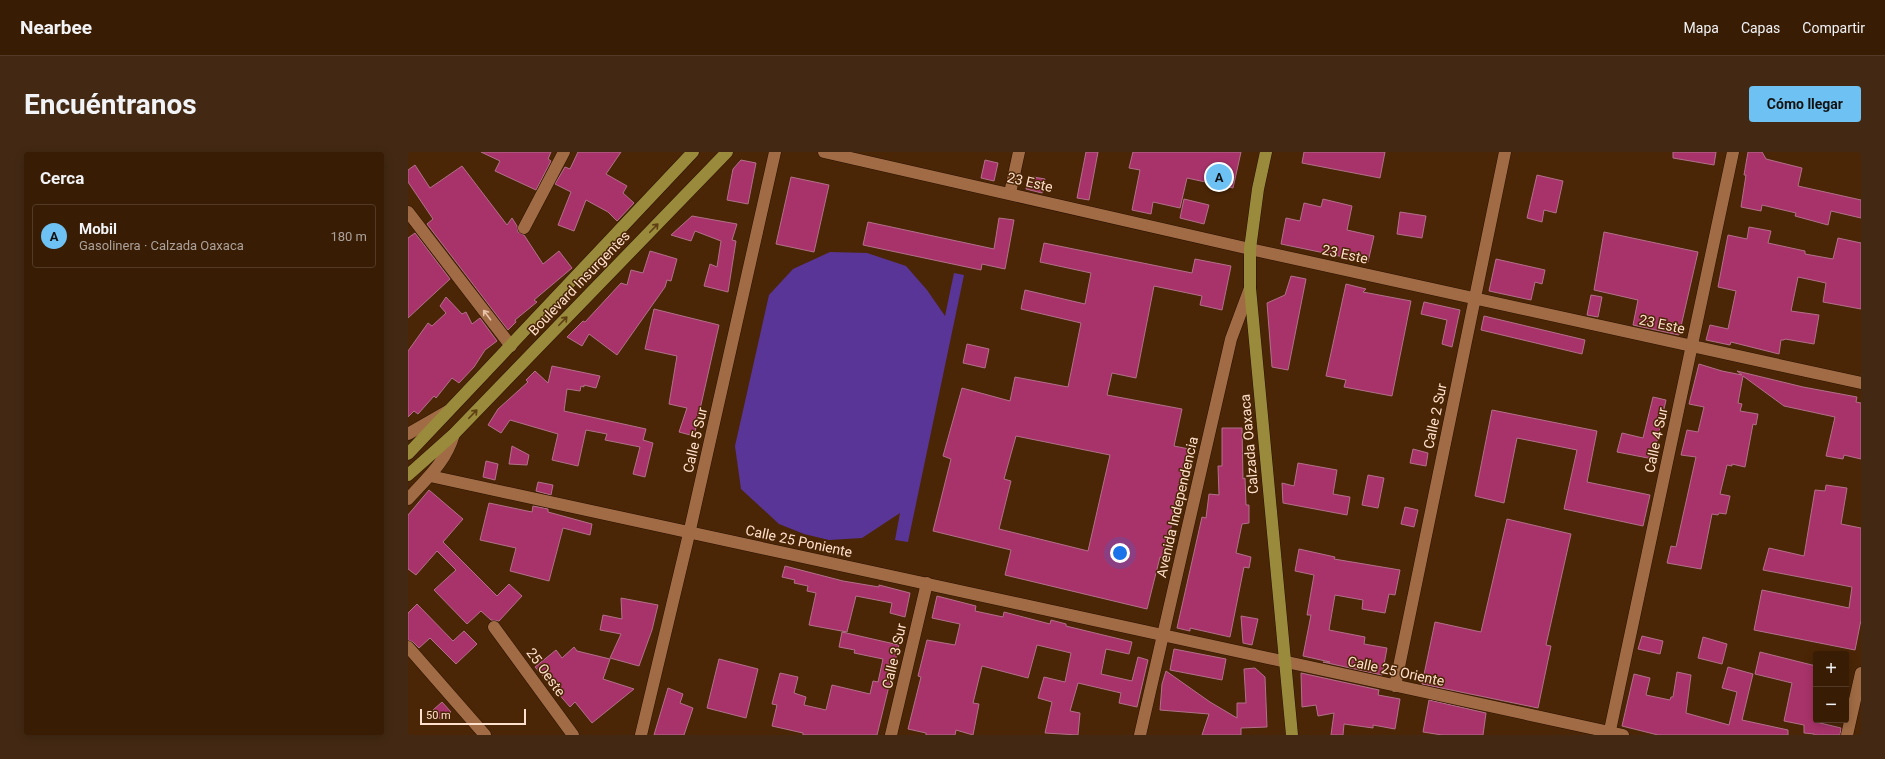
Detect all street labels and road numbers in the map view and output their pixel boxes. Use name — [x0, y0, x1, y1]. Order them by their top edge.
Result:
street label: 23 Este — [1006, 169, 1054, 195]
street label: Boulevard Insurgentes — [525, 228, 633, 338]
street label: 23 Este — [1321, 241, 1369, 267]
street label: 23 Este — [1638, 311, 1686, 337]
street label: Calle 2 Sur — [1420, 382, 1450, 450]
street label: Calzada Oaxaca — [1237, 393, 1261, 495]
street label: Calle 5 Sur — [680, 406, 710, 474]
street label: Calle 4 Sur — [1641, 406, 1671, 474]
street label: Avenida Independencia — [1153, 435, 1201, 579]
street label: Calle 25 Poniente — [744, 522, 854, 560]
street label: Calle 3 Sur — [879, 622, 909, 690]
street label: 25 Oeste — [523, 645, 569, 699]
street label: Calle 25 Oriente — [1346, 653, 1446, 689]

